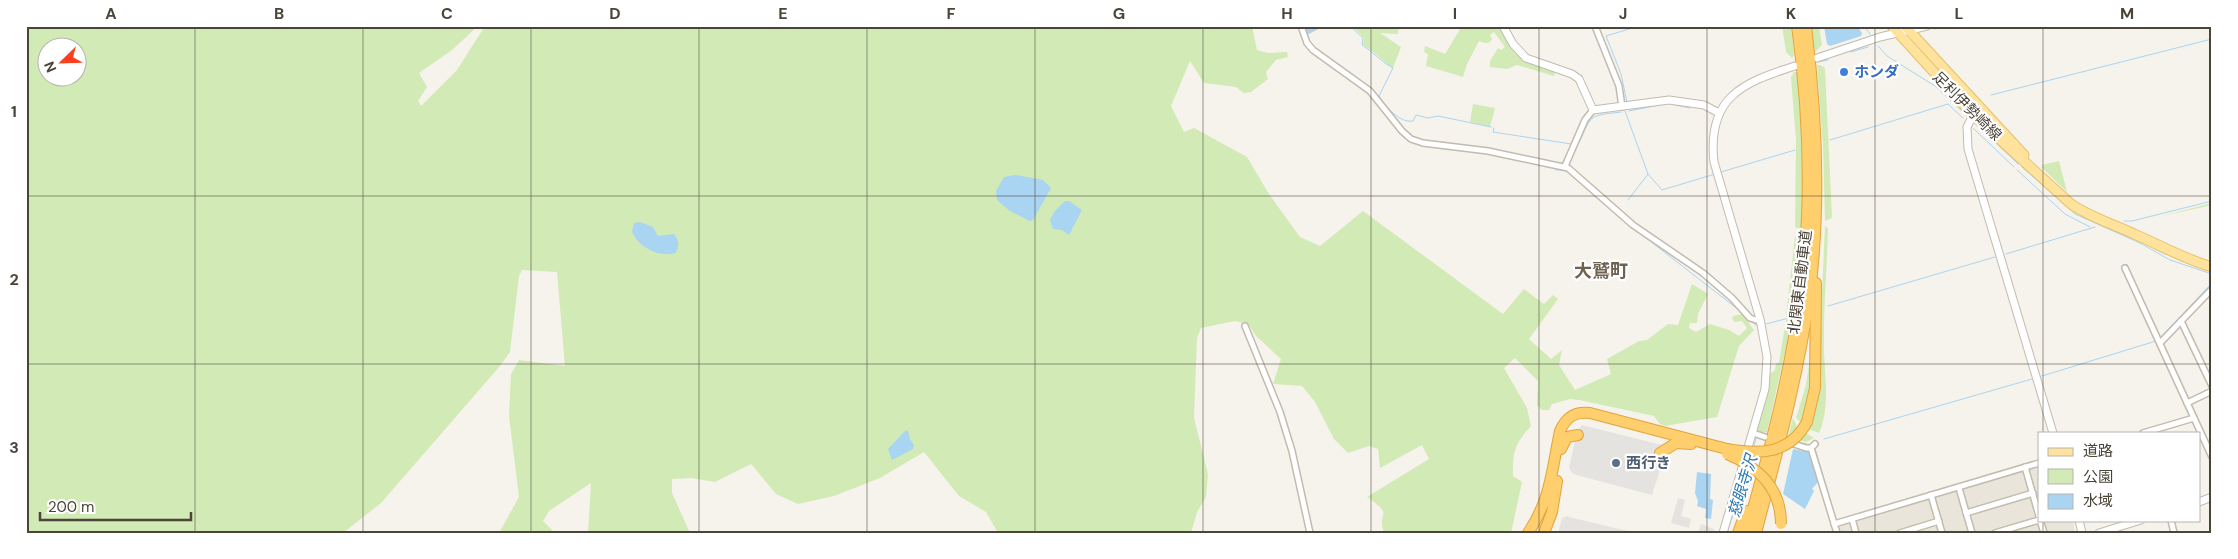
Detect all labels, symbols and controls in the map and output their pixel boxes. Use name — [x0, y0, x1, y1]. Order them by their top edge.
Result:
text: A — [105, 3, 117, 24]
text: B — [274, 3, 284, 24]
text: C — [441, 3, 453, 24]
text: D — [609, 3, 621, 24]
text: E — [778, 3, 788, 24]
text: F — [947, 3, 956, 24]
text: G — [1113, 3, 1125, 24]
text: H — [1281, 3, 1293, 24]
text: I — [1453, 3, 1457, 24]
text: J — [1619, 3, 1627, 24]
text: K — [1786, 3, 1797, 24]
text: L — [1955, 3, 1964, 24]
text: M — [2120, 3, 2134, 24]
north arrow — [38, 38, 88, 88]
text: N — [40, 59, 60, 75]
place label: ホンダ — [1854, 62, 1899, 82]
marker: ホンダ — [1838, 66, 1850, 78]
street label: 足利伊勢崎線 — [1928, 67, 2006, 145]
text: 1 — [11, 101, 17, 122]
street label: 北関東自動車道 — [1784, 229, 1816, 335]
district label: 大鷲町 — [1574, 259, 1628, 283]
text: 2 — [9, 269, 19, 290]
legend — [2038, 432, 2200, 522]
text: 3 — [9, 437, 19, 458]
text: 道路 — [2083, 441, 2113, 461]
water label: 慈眼寺沢 — [1723, 451, 1762, 520]
place label: 西行き — [1626, 453, 1671, 473]
marker: 西行き — [1610, 457, 1622, 469]
text: 公園 — [2083, 467, 2113, 487]
scale bar — [40, 489, 191, 521]
text: 水域 — [2083, 491, 2113, 511]
text: 200 m — [48, 497, 94, 517]

